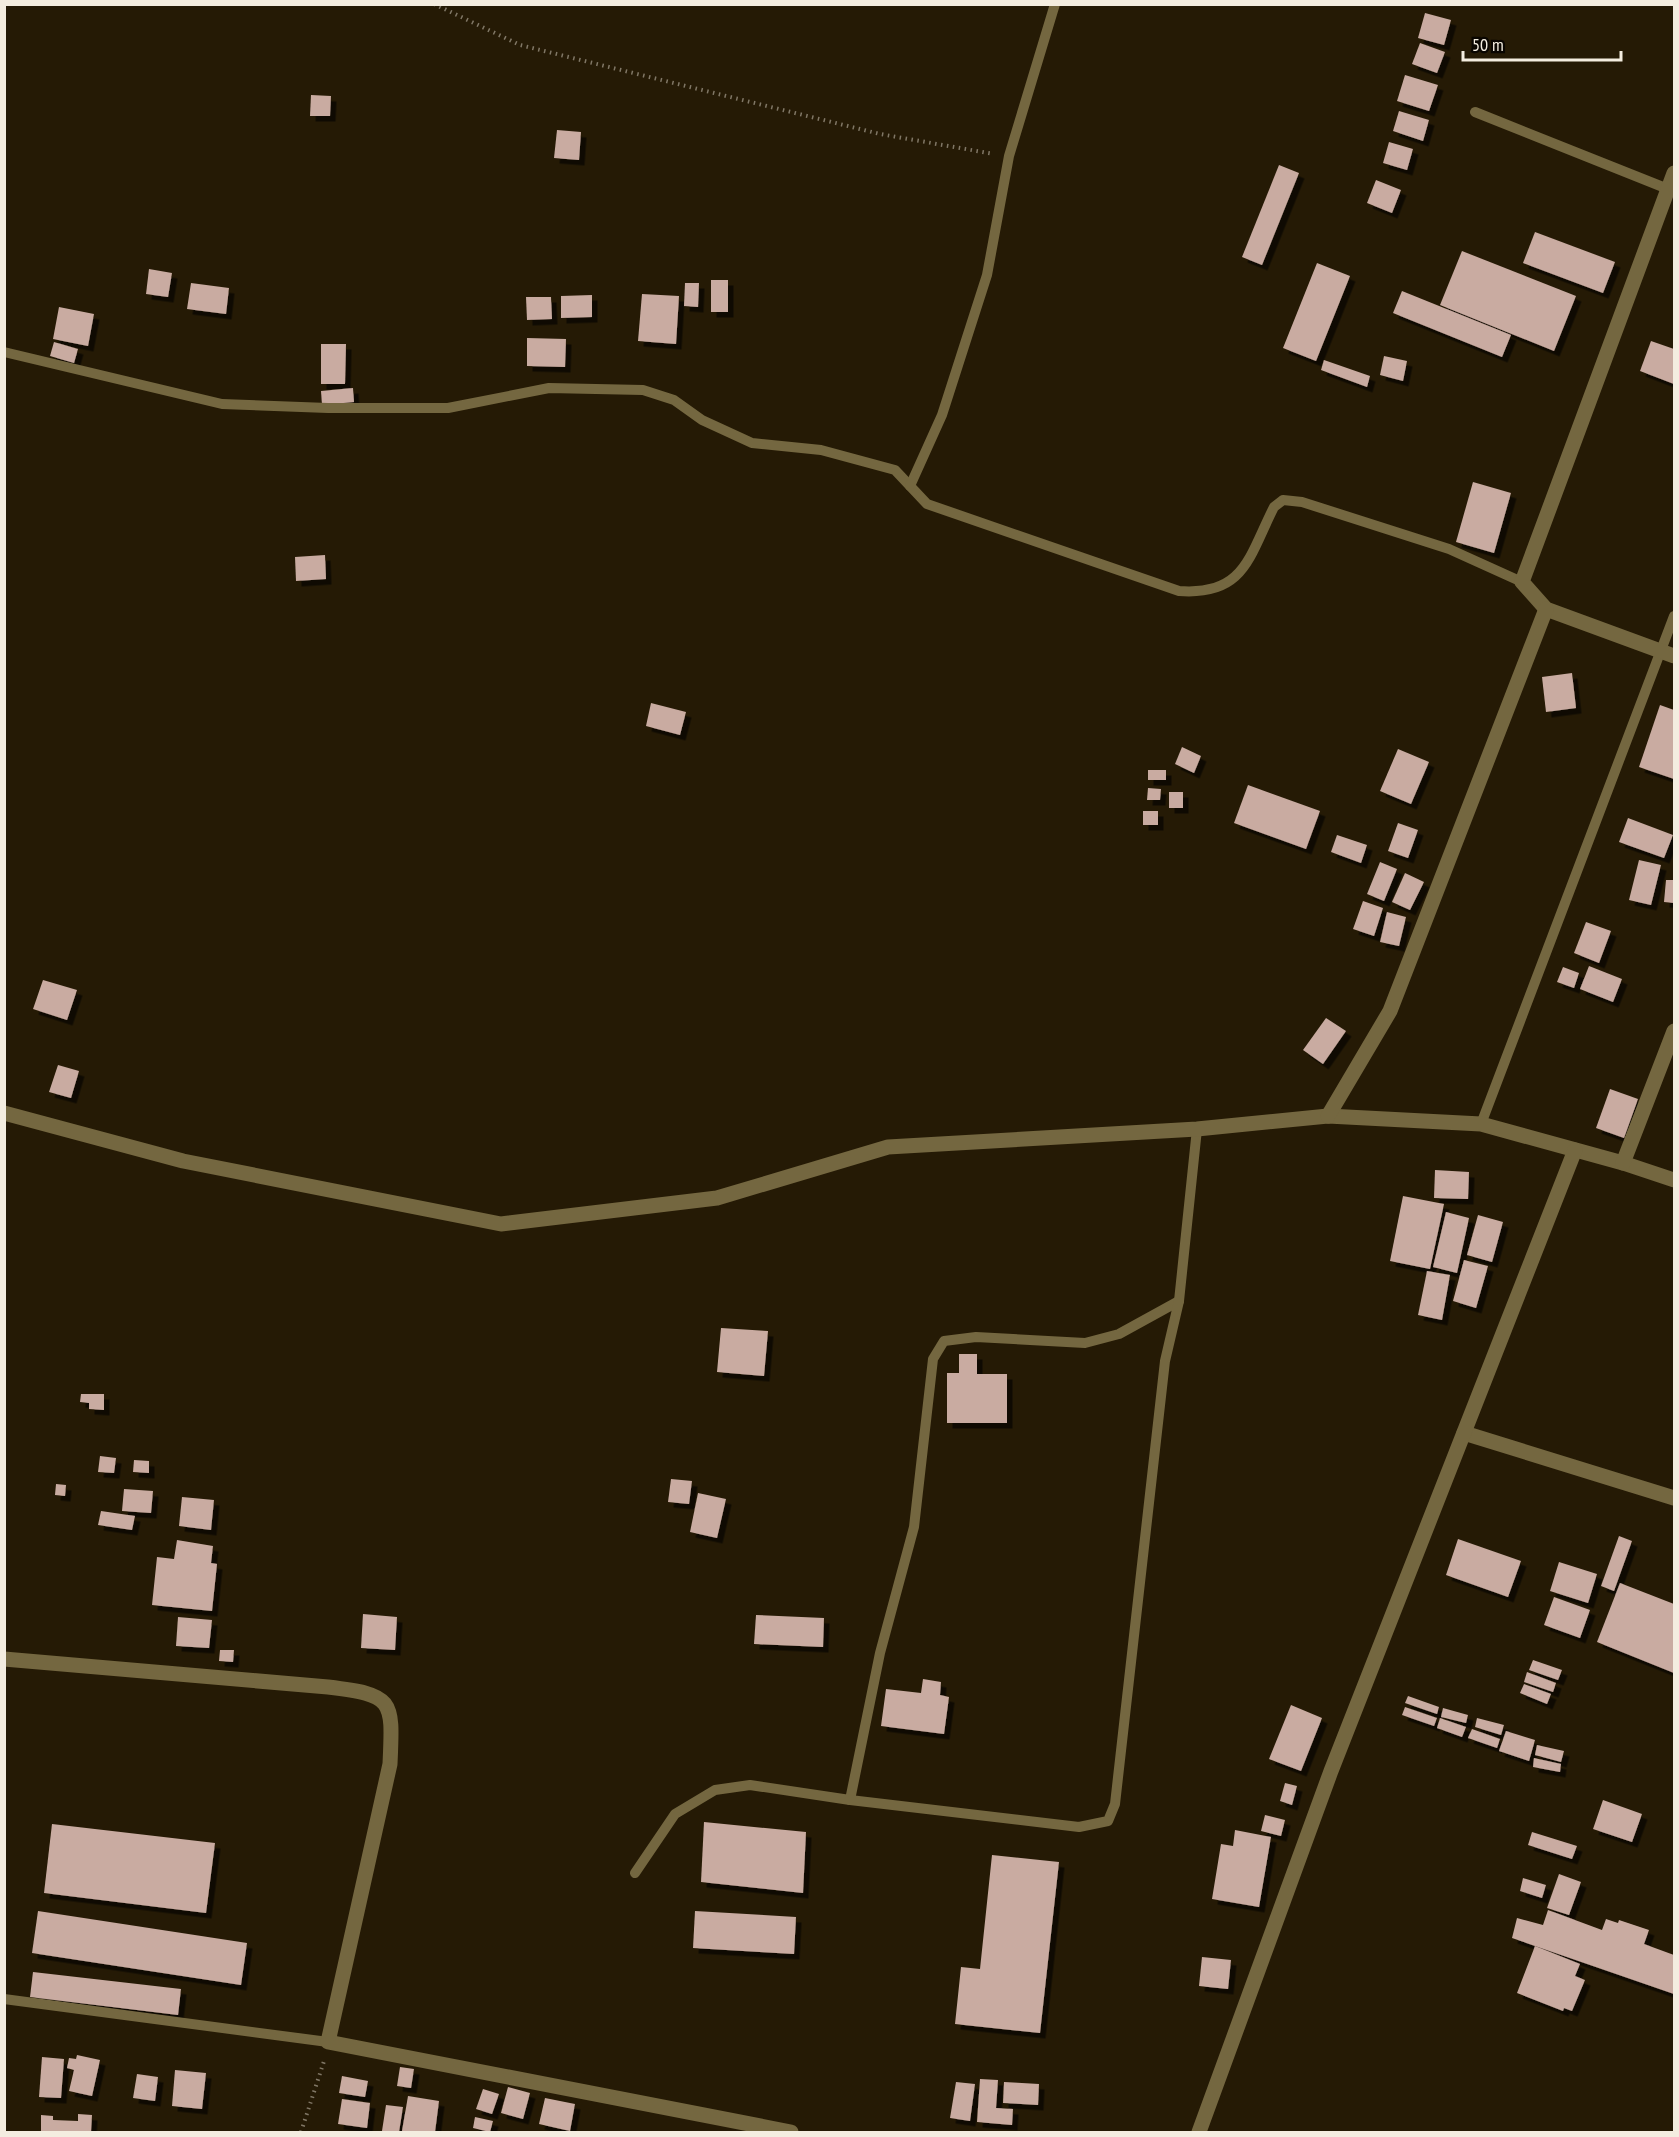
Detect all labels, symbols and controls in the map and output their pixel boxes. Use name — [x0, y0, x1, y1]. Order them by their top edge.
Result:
scale bar — [1463, 24, 1620, 62]
text: 50 m — [1472, 33, 1504, 56]

